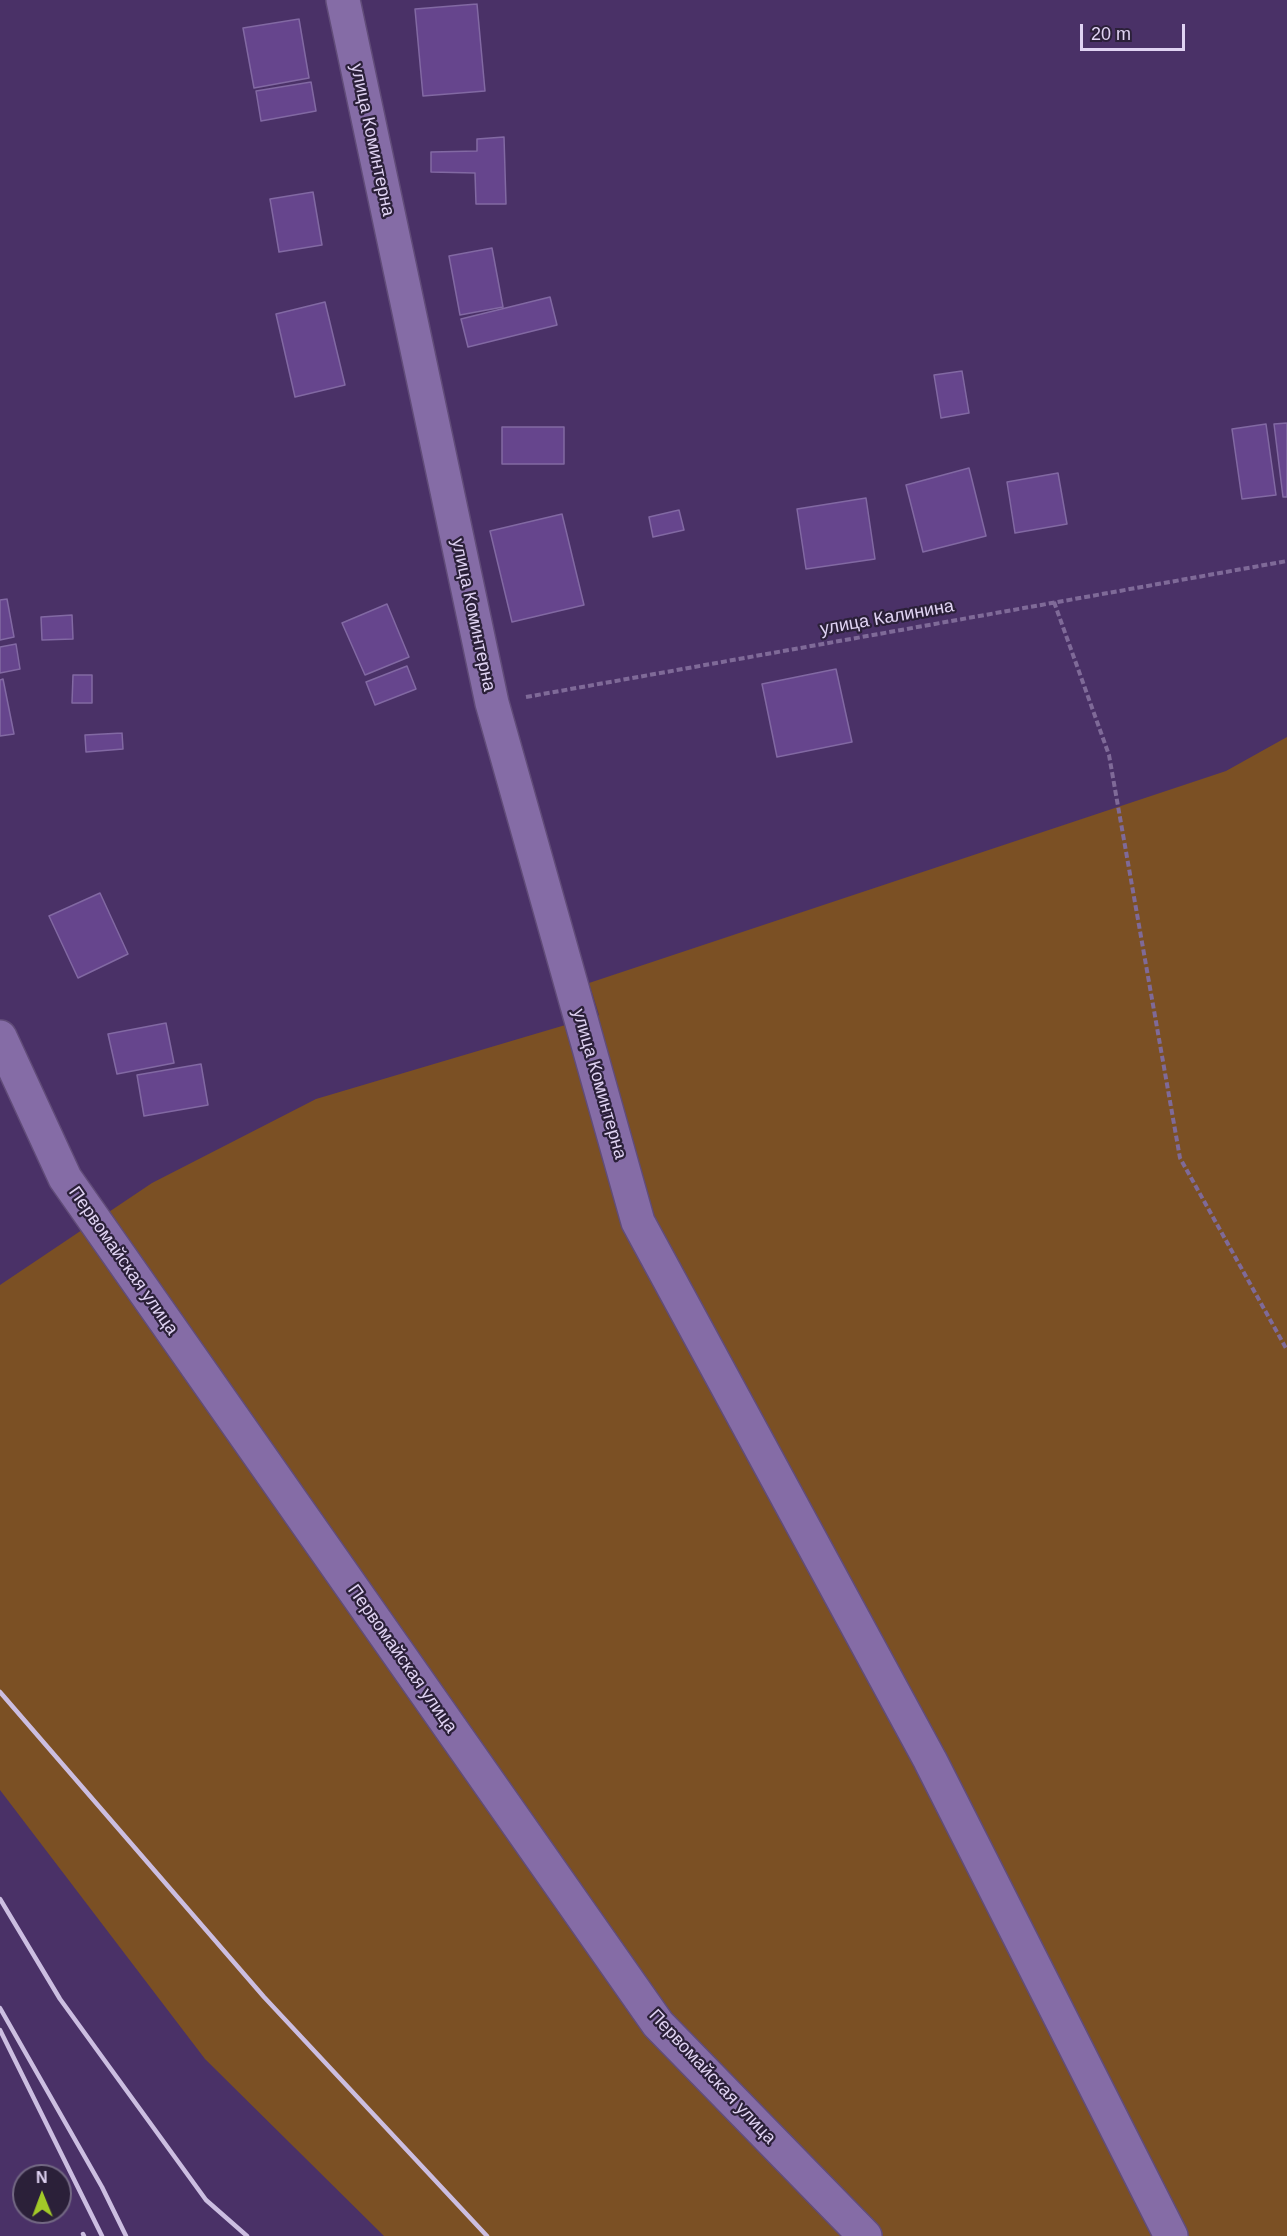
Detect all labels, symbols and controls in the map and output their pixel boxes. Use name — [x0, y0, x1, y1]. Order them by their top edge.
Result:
scale bar — [1083, 12, 1188, 50]
text: 20 m — [1091, 24, 1131, 44]
street label: улица Коминтерна — [345, 62, 399, 218]
street label: улица Коминтерна — [446, 537, 500, 693]
street label: улица Калинина — [818, 596, 956, 640]
street label: улица Коминтерна — [567, 1006, 631, 1162]
street label: Первомайская улица — [64, 1183, 182, 1339]
street label: Первомайская улица — [343, 1581, 461, 1737]
street label: Первомайская улица — [644, 2005, 780, 2149]
north arrow — [12, 2164, 72, 2224]
text: N — [36, 2169, 48, 2186]

